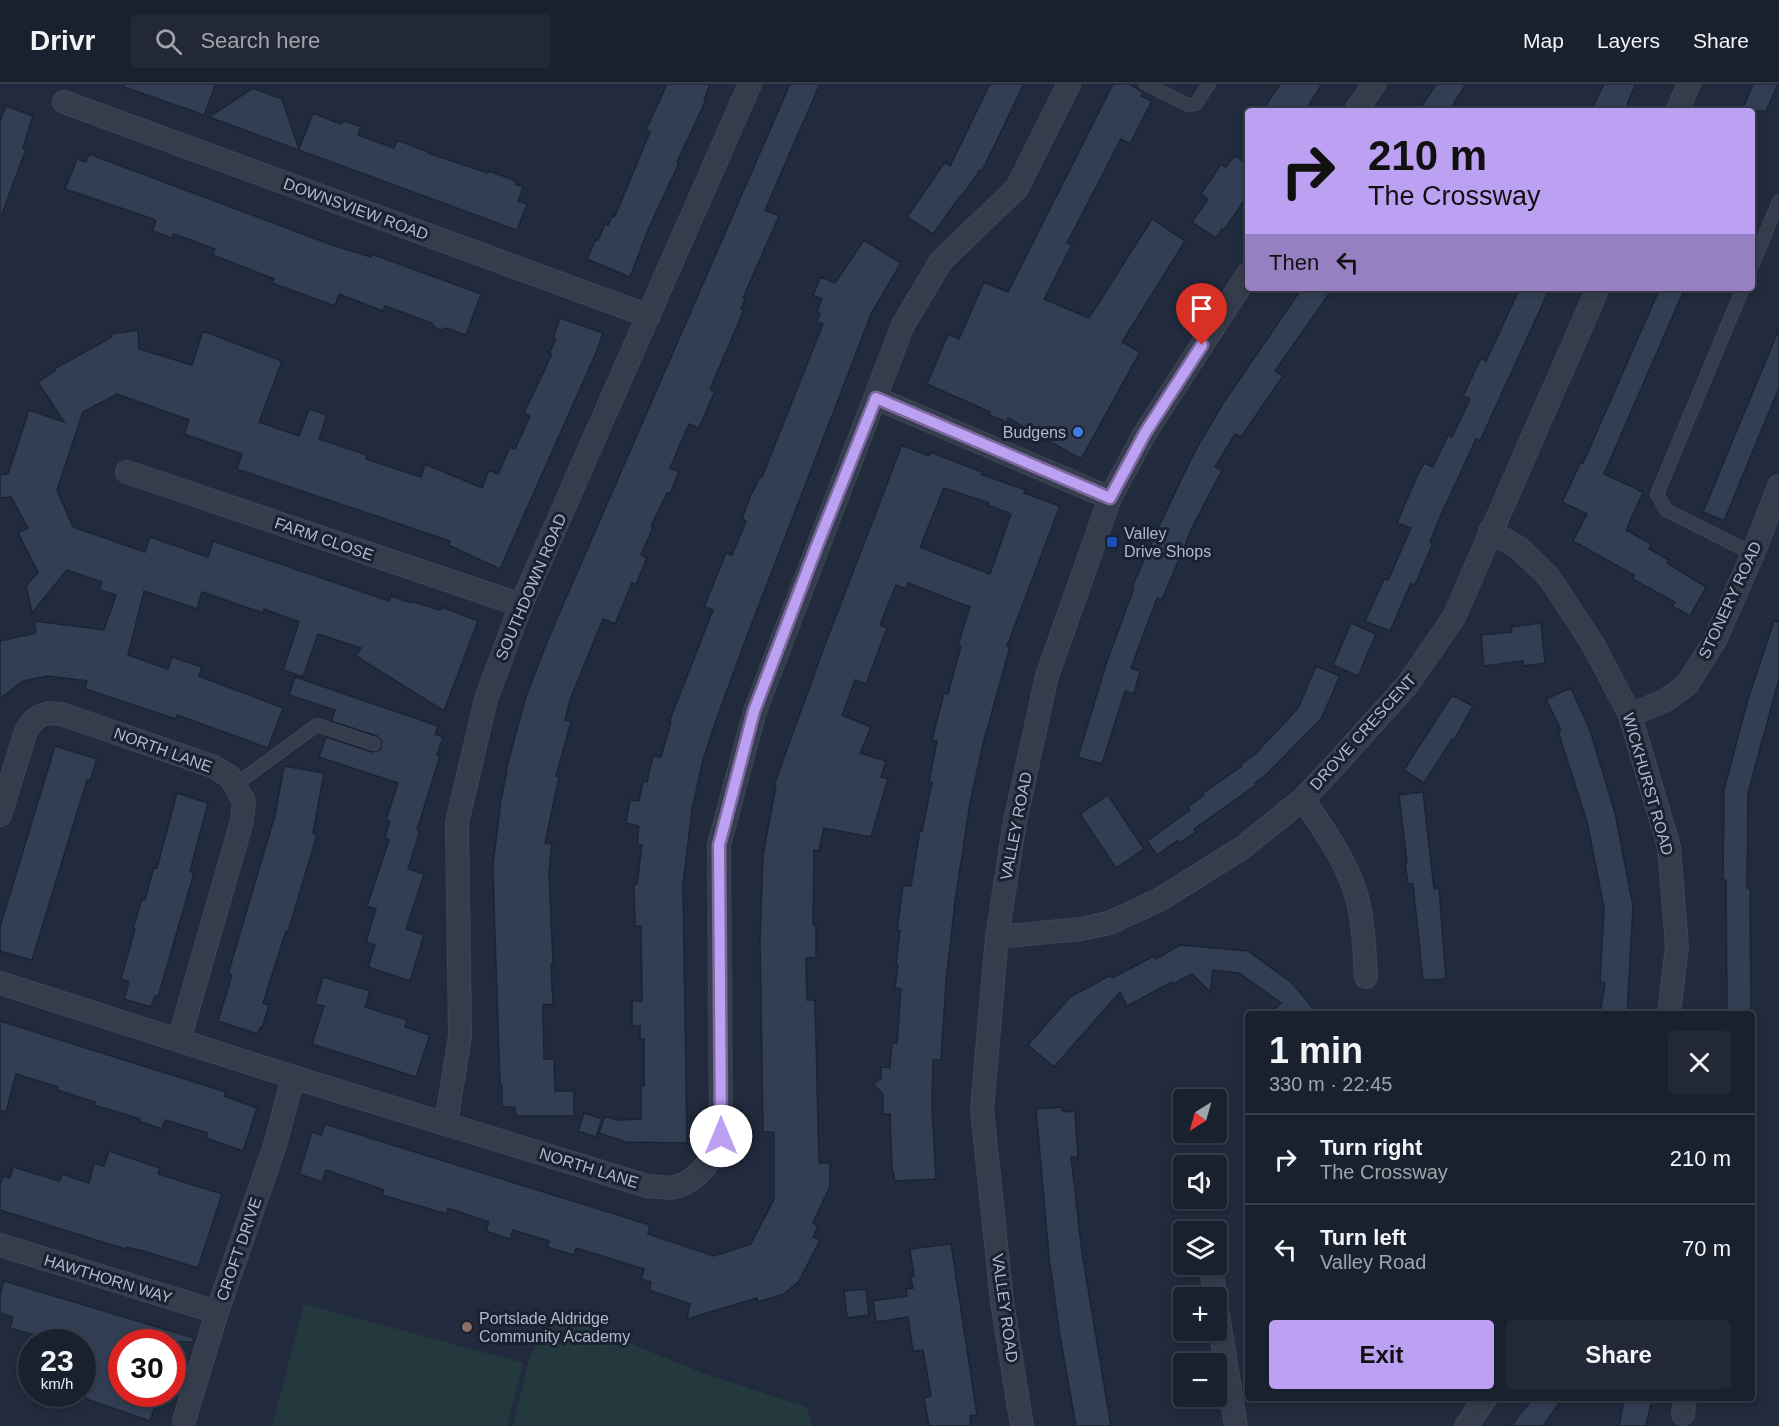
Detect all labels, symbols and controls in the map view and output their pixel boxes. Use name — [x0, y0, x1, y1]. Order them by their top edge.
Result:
search box — [131, 14, 551, 68]
text: Drivr — [30, 25, 95, 56]
icon: search — [152, 25, 185, 58]
text: Search here — [200, 28, 320, 53]
text: Map — [1523, 29, 1564, 52]
text: Layers — [1597, 29, 1660, 52]
text: Share — [1693, 29, 1749, 52]
icon: right — [1269, 132, 1347, 210]
text: 210 m — [1368, 132, 1487, 179]
street label: DOWNSVIEW ROAD — [281, 175, 431, 243]
text: The Crossway — [1368, 181, 1541, 211]
icon: left — [1331, 246, 1364, 279]
text: Then — [1269, 250, 1319, 275]
pin — [1176, 283, 1227, 345]
icon: arrive — [1185, 292, 1218, 325]
place label: Budgens — [1003, 424, 1066, 441]
marker: Budgens — [1071, 425, 1085, 439]
street label: SOUTHDOWN ROAD — [492, 511, 570, 663]
street label: FARM CLOSE — [272, 514, 376, 564]
place label: Valley Drive Shops — [1124, 525, 1211, 560]
marker: Valley Drive Shops — [1105, 535, 1119, 549]
street label: STONERY ROAD — [1695, 539, 1765, 661]
street label: DROVE CRESCENT — [1307, 671, 1419, 793]
street label: WICKHURST ROAD — [1620, 711, 1676, 857]
street label: NORTH LANE — [112, 724, 214, 776]
street label: VALLEY ROAD — [997, 771, 1035, 881]
text: 1 min — [1269, 1030, 1363, 1071]
button: close — [1668, 1031, 1731, 1094]
text: 330 m · 22:45 — [1269, 1073, 1392, 1095]
north arrow — [1173, 1089, 1227, 1143]
map controls — [1173, 1089, 1227, 1407]
position arrow — [689, 1104, 753, 1168]
text: Turn right — [1320, 1135, 1422, 1160]
icon: right — [1269, 1143, 1302, 1176]
street label: NORTH LANE — [537, 1145, 641, 1191]
text: 210 m — [1670, 1146, 1731, 1171]
button: sound — [1173, 1155, 1227, 1209]
text: The Crossway — [1320, 1161, 1448, 1183]
street label: CROFT DRIVE — [213, 1195, 265, 1303]
button: layers — [1173, 1221, 1227, 1275]
text: Turn left — [1320, 1225, 1406, 1250]
icon: left — [1269, 1233, 1302, 1266]
text: 70 m — [1682, 1236, 1731, 1261]
street label: HAWTHORN WAY — [42, 1251, 174, 1307]
text: Valley Road — [1320, 1251, 1426, 1273]
street label: VALLEY ROAD — [989, 1253, 1021, 1363]
button: + — [1173, 1287, 1227, 1341]
place label: Portslade Aldridge Community Academy — [479, 1310, 630, 1345]
marker: Portslade Aldridge Community Academy — [460, 1320, 474, 1334]
button: Exit — [1269, 1320, 1494, 1389]
button: Share — [1506, 1320, 1731, 1389]
speed limit sign: 30 — [108, 1329, 186, 1407]
text: 23 — [40, 1344, 74, 1377]
button: − — [1173, 1353, 1227, 1407]
text: km/h — [41, 1375, 73, 1392]

